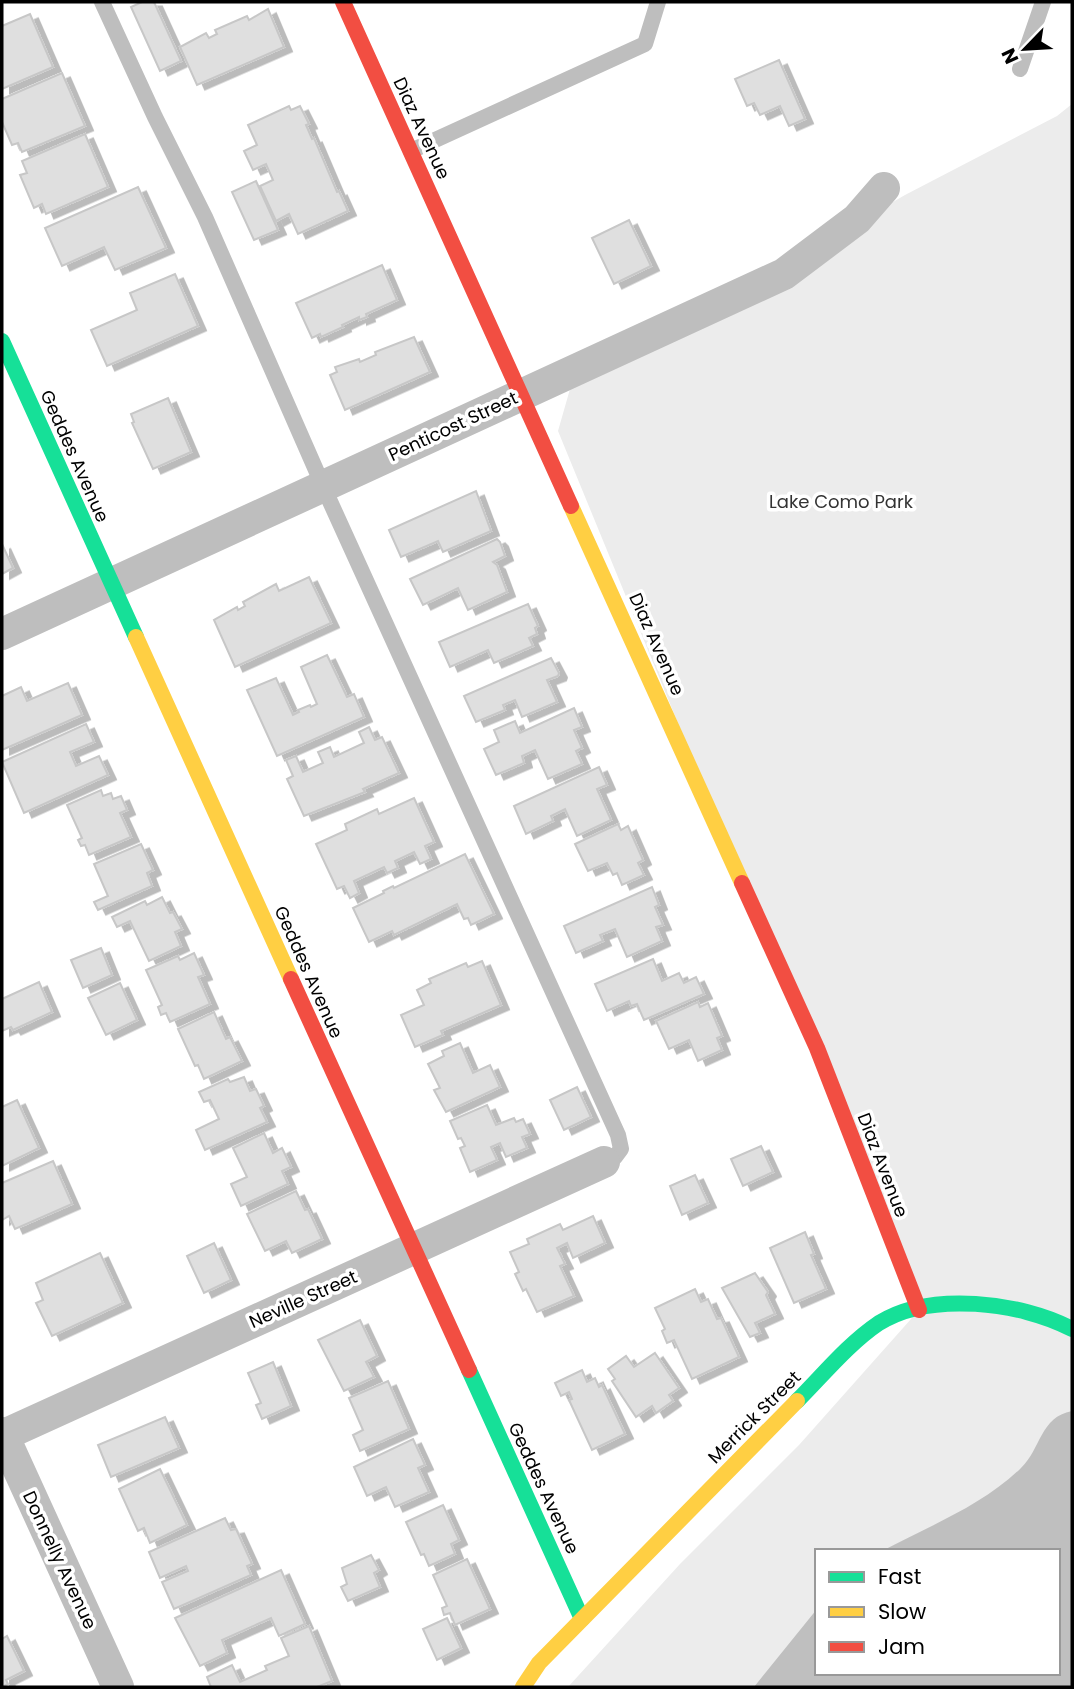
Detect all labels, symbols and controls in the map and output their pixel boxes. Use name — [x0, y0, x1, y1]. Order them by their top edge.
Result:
north arrow — [990, 14, 1060, 84]
text: N — [995, 44, 1025, 68]
street label: Diaz Avenue — [387, 73, 457, 183]
street label: Penticost Street — [384, 385, 522, 467]
street label: Geddes Avenue — [35, 386, 115, 526]
park label: Lake Como Park — [769, 489, 914, 514]
street label: Diaz Avenue — [623, 589, 691, 699]
street label: Geddes Avenue — [269, 902, 349, 1042]
street label: Diaz Avenue — [852, 1109, 914, 1221]
street label: Neville Street — [245, 1264, 361, 1334]
street label: Merrick Street — [702, 1365, 806, 1469]
street label: Geddes Avenue — [503, 1418, 585, 1558]
street label: Donnelly Avenue — [17, 1487, 103, 1633]
legend — [815, 1549, 1060, 1675]
text: Fast — [878, 1562, 921, 1591]
text: Slow — [878, 1597, 926, 1626]
text: Jam — [878, 1632, 925, 1661]

